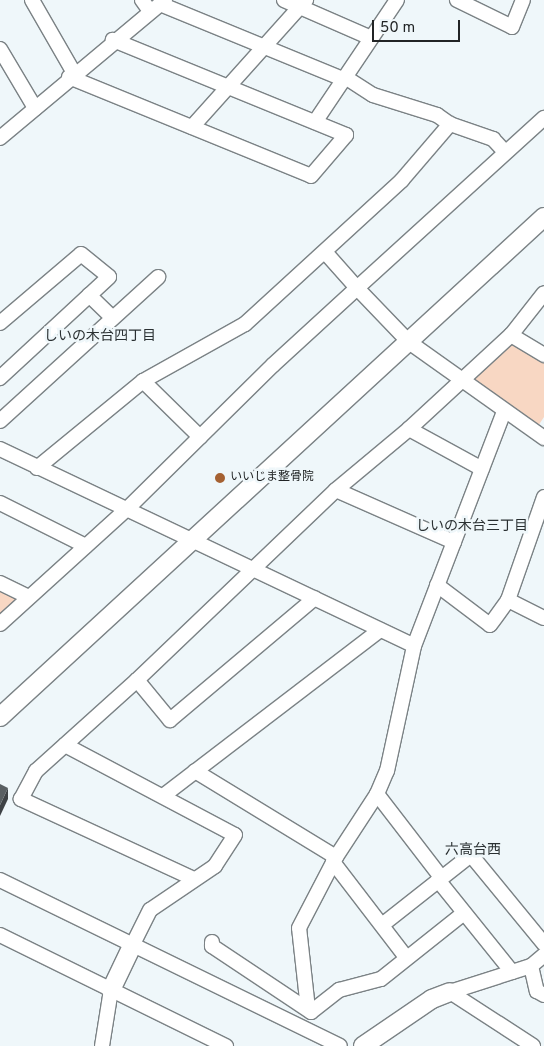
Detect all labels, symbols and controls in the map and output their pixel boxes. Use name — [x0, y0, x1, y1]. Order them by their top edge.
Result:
scale bar — [374, 10, 462, 42]
text: 50 m — [380, 19, 415, 38]
district label: しいの木台四丁目 — [44, 329, 156, 345]
place label: いいじま整骨院 — [230, 471, 314, 485]
marker: いいじま整骨院 — [214, 472, 226, 484]
district label: しいの木台三丁目 — [416, 519, 528, 535]
district label: 六高台西 — [445, 843, 501, 859]

